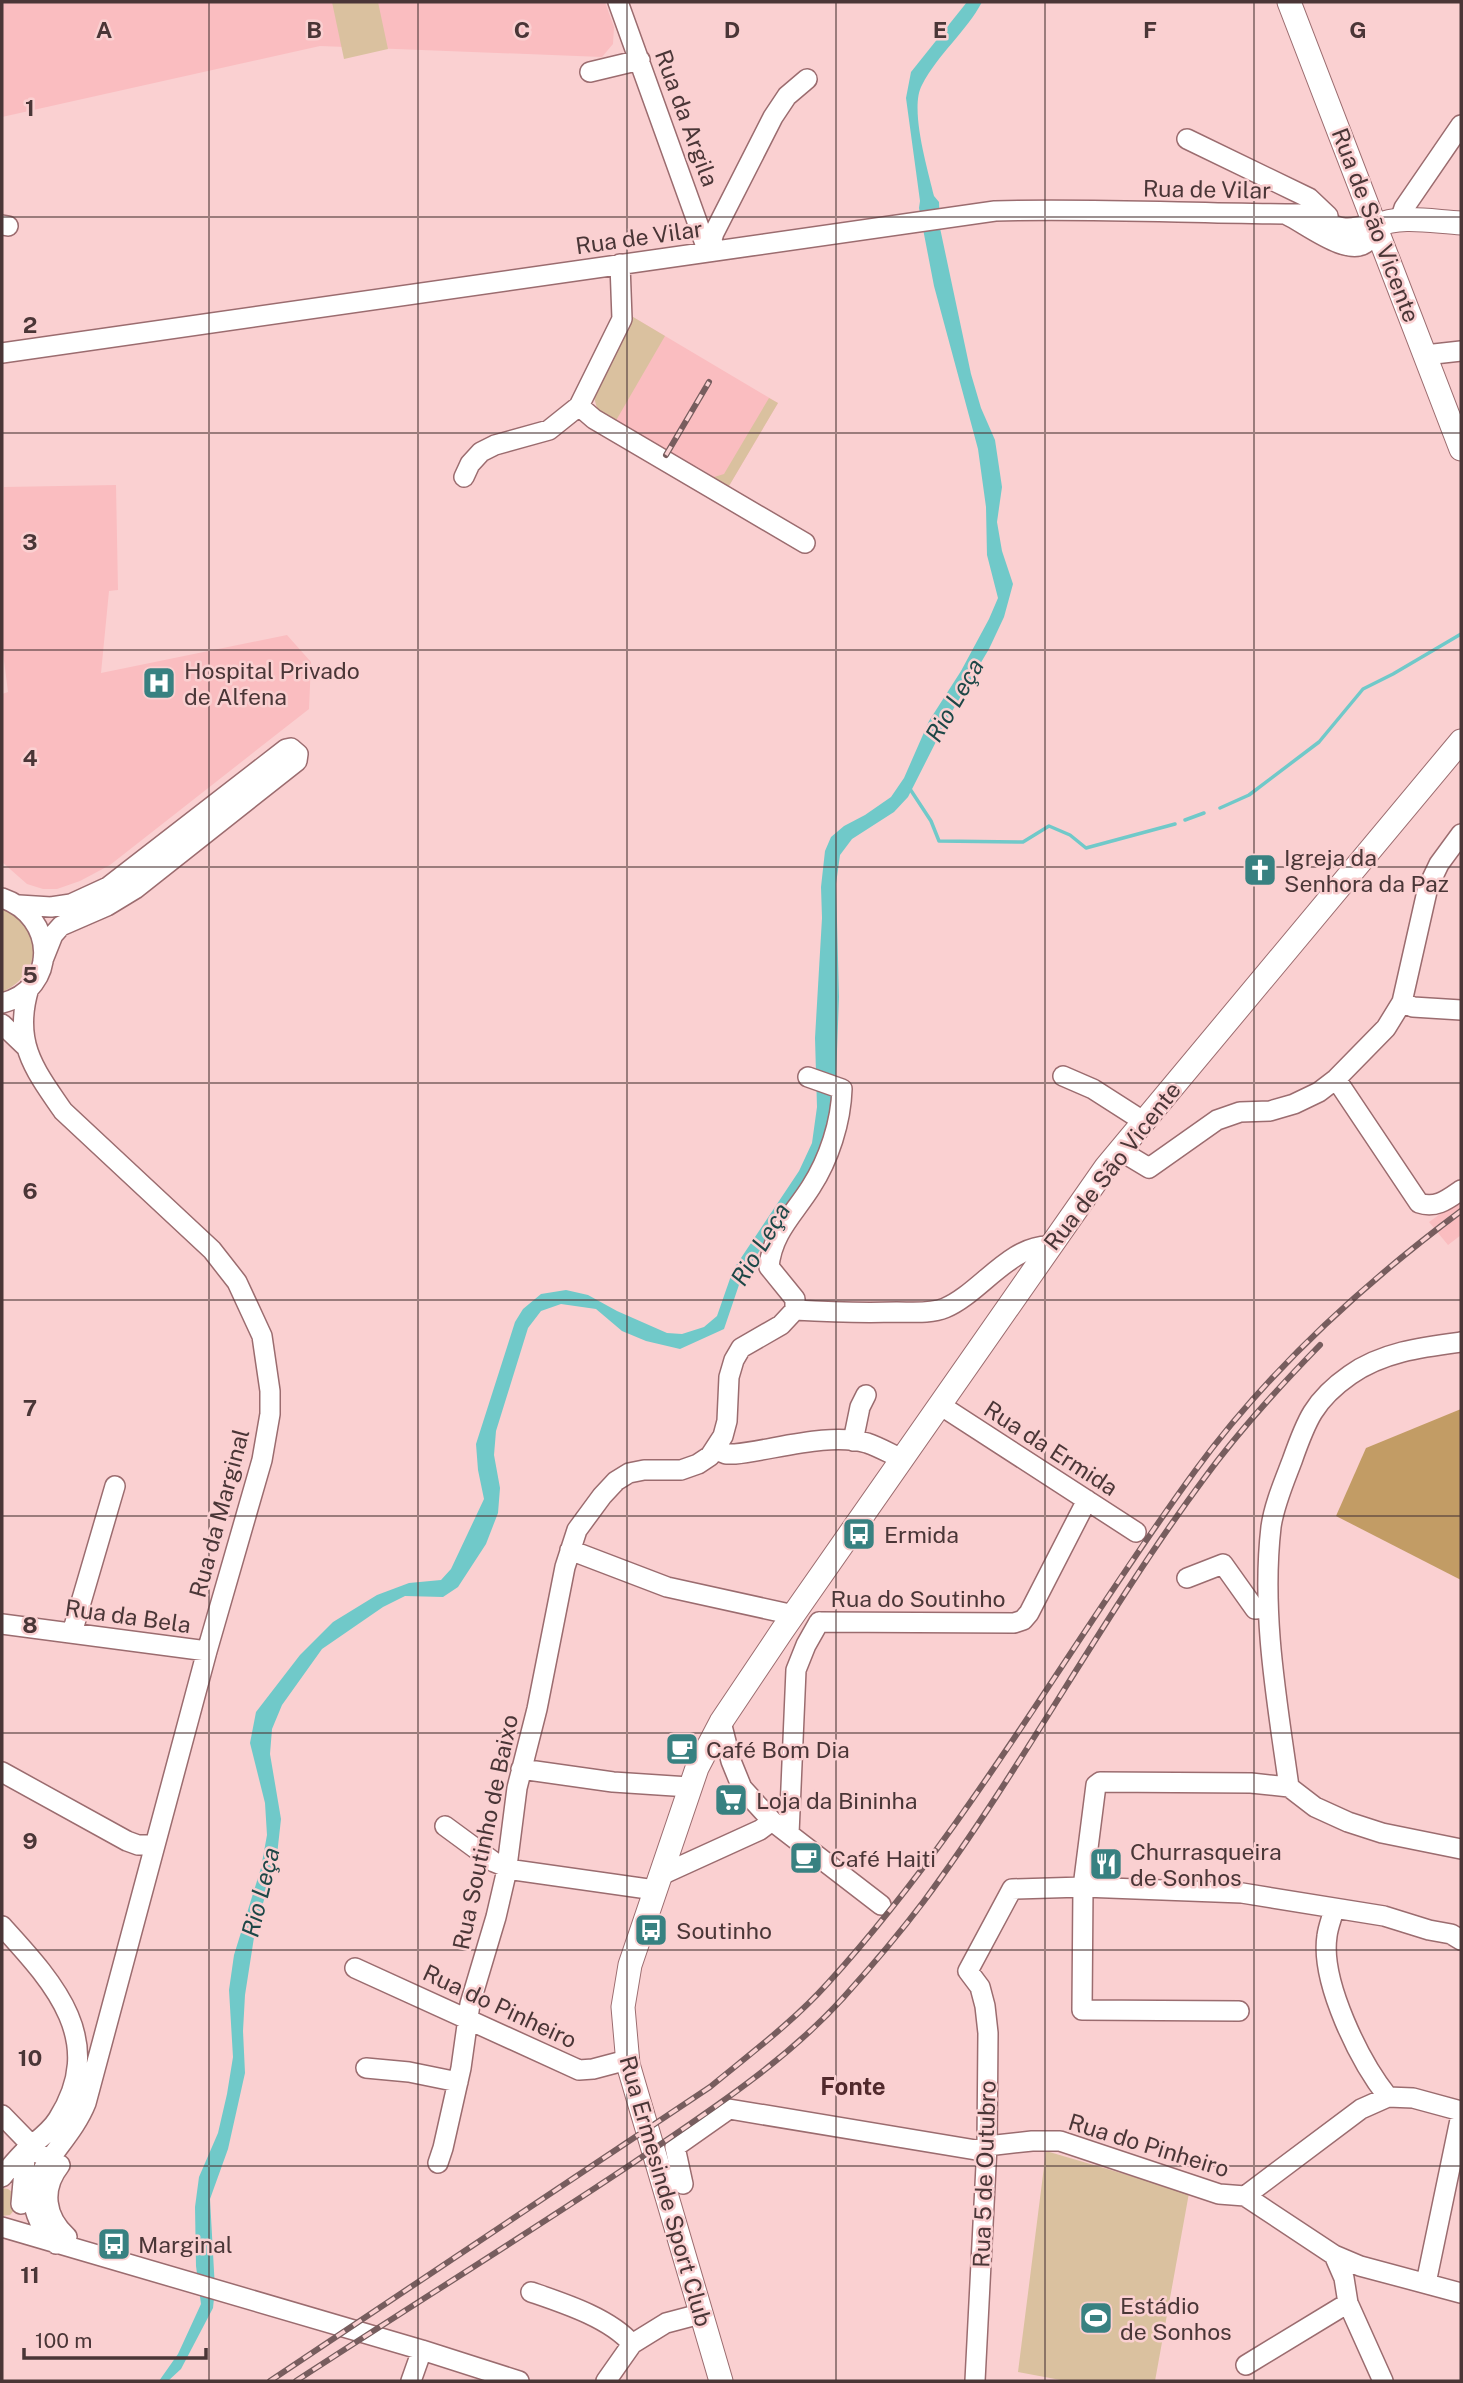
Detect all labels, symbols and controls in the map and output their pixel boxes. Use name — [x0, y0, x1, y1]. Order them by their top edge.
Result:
text: A — [96, 16, 113, 43]
text: B — [306, 16, 322, 43]
text: C — [514, 16, 530, 43]
text: D — [724, 16, 740, 43]
text: E — [933, 16, 947, 43]
text: F — [1143, 16, 1157, 43]
text: G — [1349, 16, 1367, 43]
street label: Rua da Argila — [650, 46, 724, 190]
text: 1 — [25, 94, 35, 121]
street label: Rua de São Vicente — [1326, 124, 1426, 326]
street label: Rua de Vilar — [1143, 174, 1271, 204]
street label: Rua de Vilar — [574, 215, 704, 259]
text: 2 — [23, 311, 37, 338]
text: 3 — [22, 528, 38, 555]
water label: Rio Leça — [919, 654, 989, 746]
place label: Hospital Privado de Alfena — [184, 657, 360, 710]
hospital icon: Hospital Privado de Alfena — [140, 664, 178, 702]
text: 4 — [22, 744, 38, 771]
place label: Igreja da Senhora da Paz — [1284, 844, 1449, 897]
church icon: Igreja da Senhora da Paz — [1241, 851, 1279, 889]
text: 5 — [22, 961, 38, 988]
street label: Rua de São Vicente — [1038, 1077, 1186, 1255]
text: 6 — [22, 1177, 38, 1204]
water label: Rio Leça — [725, 1198, 795, 1290]
text: 7 — [23, 1394, 37, 1421]
street label: Rua da Ermida — [979, 1395, 1123, 1501]
street label: Rua da Marginal — [184, 1426, 254, 1600]
bus stop icon: Ermida — [840, 1515, 878, 1553]
place label: Ermida — [884, 1521, 959, 1548]
street label: Rua do Soutinho — [831, 1585, 1005, 1612]
street label: Rua da Bela — [63, 1594, 193, 1638]
text: 8 — [22, 1611, 38, 1638]
street label: Rua Soutinho de Baixo — [447, 1712, 523, 1952]
cafe icon: Café Bom Dia — [663, 1730, 701, 1768]
place label: Café Bom Dia — [706, 1736, 850, 1763]
supermarket icon: Loja da Bininha — [712, 1781, 750, 1819]
place label: Loja da Bininha — [756, 1787, 918, 1814]
text: 9 — [22, 1827, 38, 1854]
place label: Churrasqueira de Sonhos — [1130, 1838, 1282, 1891]
cafe icon: Café Haiti — [787, 1839, 825, 1877]
water label: Rio Leça — [235, 1844, 285, 1940]
place label: Café Haiti — [830, 1845, 936, 1872]
restaurant icon: Churrasqueira de Sonhos — [1087, 1845, 1125, 1883]
bus stop icon: Soutinho — [632, 1911, 670, 1949]
place label: Soutinho — [676, 1917, 772, 1944]
street label: Rua do Pinheiro — [419, 1959, 581, 2053]
text: 10 — [18, 2044, 42, 2071]
street label: Rua Ermesinde Sport Club — [614, 2052, 718, 2330]
district label: Fonte — [820, 2072, 886, 2100]
street label: Rua 5 de Outubro — [967, 2080, 1001, 2268]
street label: Rua do Pinheiro — [1065, 2108, 1233, 2182]
bus stop icon: Marginal — [95, 2225, 133, 2263]
place label: Marginal — [138, 2231, 233, 2258]
text: 11 — [20, 2261, 40, 2288]
place label: Estádio de Sonhos — [1120, 2292, 1232, 2345]
sports icon: Estádio de Sonhos — [1077, 2299, 1115, 2337]
scale bar — [24, 2316, 206, 2360]
text: 100 m — [35, 2328, 92, 2353]

